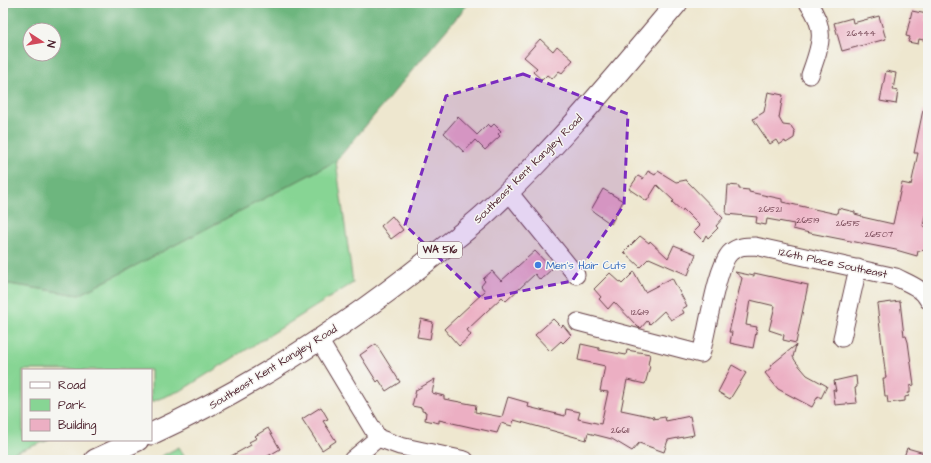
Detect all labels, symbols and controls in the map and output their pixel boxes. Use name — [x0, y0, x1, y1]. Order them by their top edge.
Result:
north arrow — [22, 22, 62, 62]
house number: 26444 — [846, 27, 876, 40]
text: N — [43, 39, 59, 49]
street label: Southeast Kent Kangley Road — [470, 111, 587, 227]
house number: 26521 — [758, 203, 782, 216]
house number: 26519 — [796, 214, 820, 227]
house number: 26515 — [836, 217, 861, 230]
house number: 26507 — [865, 228, 894, 241]
road number: WA 516 — [418, 242, 462, 258]
street label: 126th Place Southeast — [777, 244, 889, 282]
place label: Men's Hair Cuts — [546, 258, 626, 273]
marker: Men's Hair Cuts — [533, 260, 543, 270]
house number: 12619 — [631, 306, 649, 319]
street label: Southeast Kent Kangley Road — [206, 321, 341, 414]
legend — [22, 369, 152, 441]
text: Road — [58, 377, 86, 394]
text: Park — [58, 397, 86, 414]
text: Building — [58, 417, 96, 435]
house number: 26611 — [611, 424, 629, 437]

